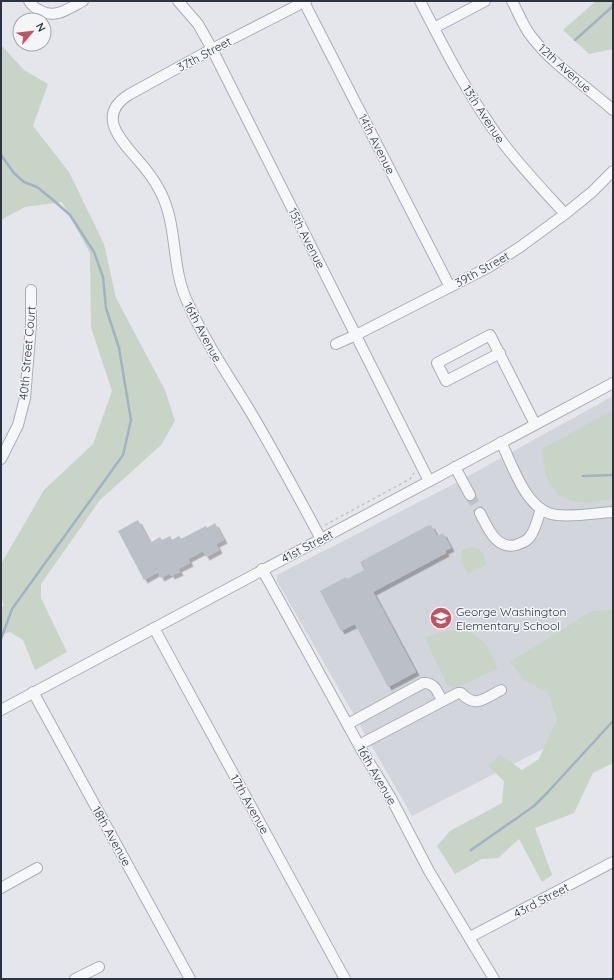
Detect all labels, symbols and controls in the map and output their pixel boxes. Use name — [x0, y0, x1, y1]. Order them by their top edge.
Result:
north arrow — [12, 12, 52, 52]
text: N — [33, 20, 49, 34]
street label: 37th Street — [174, 33, 234, 75]
street label: 12th Avenue — [535, 40, 595, 96]
street label: 13th Avenue — [460, 82, 508, 146]
street label: 14th Avenue — [355, 111, 399, 177]
street label: 15th Avenue — [285, 205, 329, 271]
street label: 39th Street — [452, 248, 512, 290]
street label: 16th Avenue — [181, 299, 225, 365]
street label: 40th Street Court — [15, 305, 39, 401]
street label: 41st Street — [279, 526, 335, 566]
place label: George Washington Elementary School — [456, 604, 567, 633]
school or university icon: George Washington Elementary School — [428, 605, 454, 631]
street label: 16th Avenue — [354, 743, 400, 808]
street label: 17th Avenue — [227, 772, 273, 837]
street label: 18th Avenue — [89, 803, 135, 869]
street label: 43rd Street — [511, 879, 571, 921]

